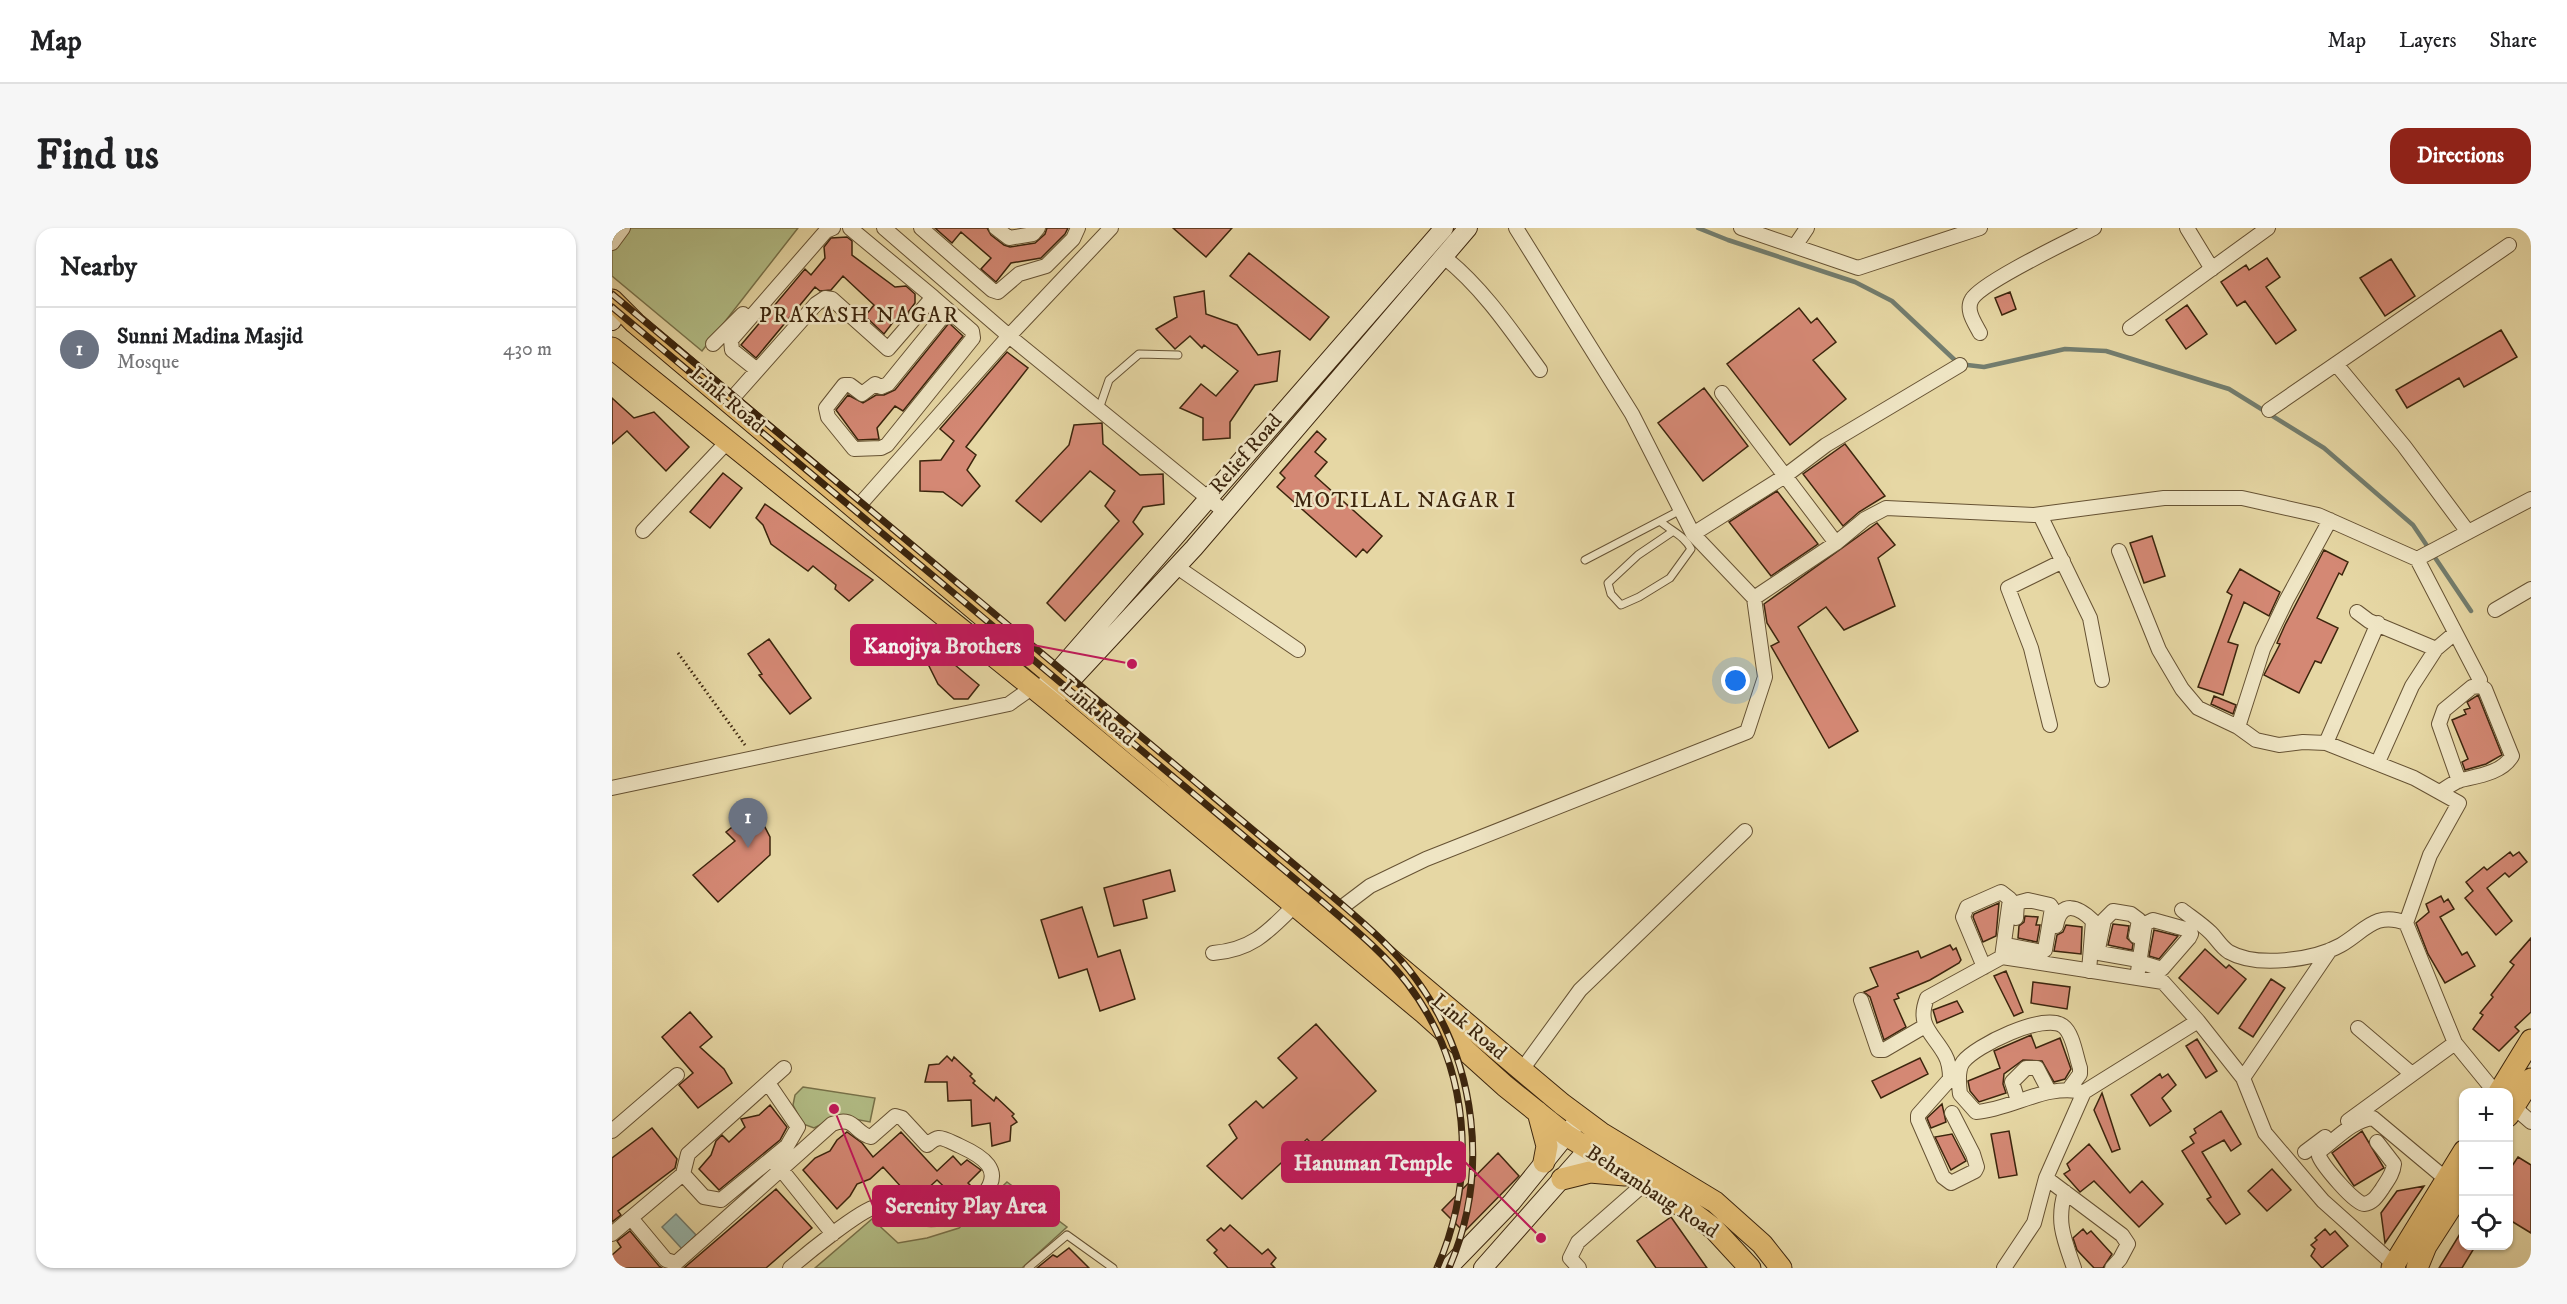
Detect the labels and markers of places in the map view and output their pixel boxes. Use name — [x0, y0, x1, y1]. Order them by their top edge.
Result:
callout: Kanojiya Brothers — [851, 625, 1033, 665]
pin: 1 — [728, 798, 768, 848]
callout: Hanuman Temple — [1282, 1142, 1465, 1182]
callout: Serenity Play Area — [873, 1186, 1059, 1226]

